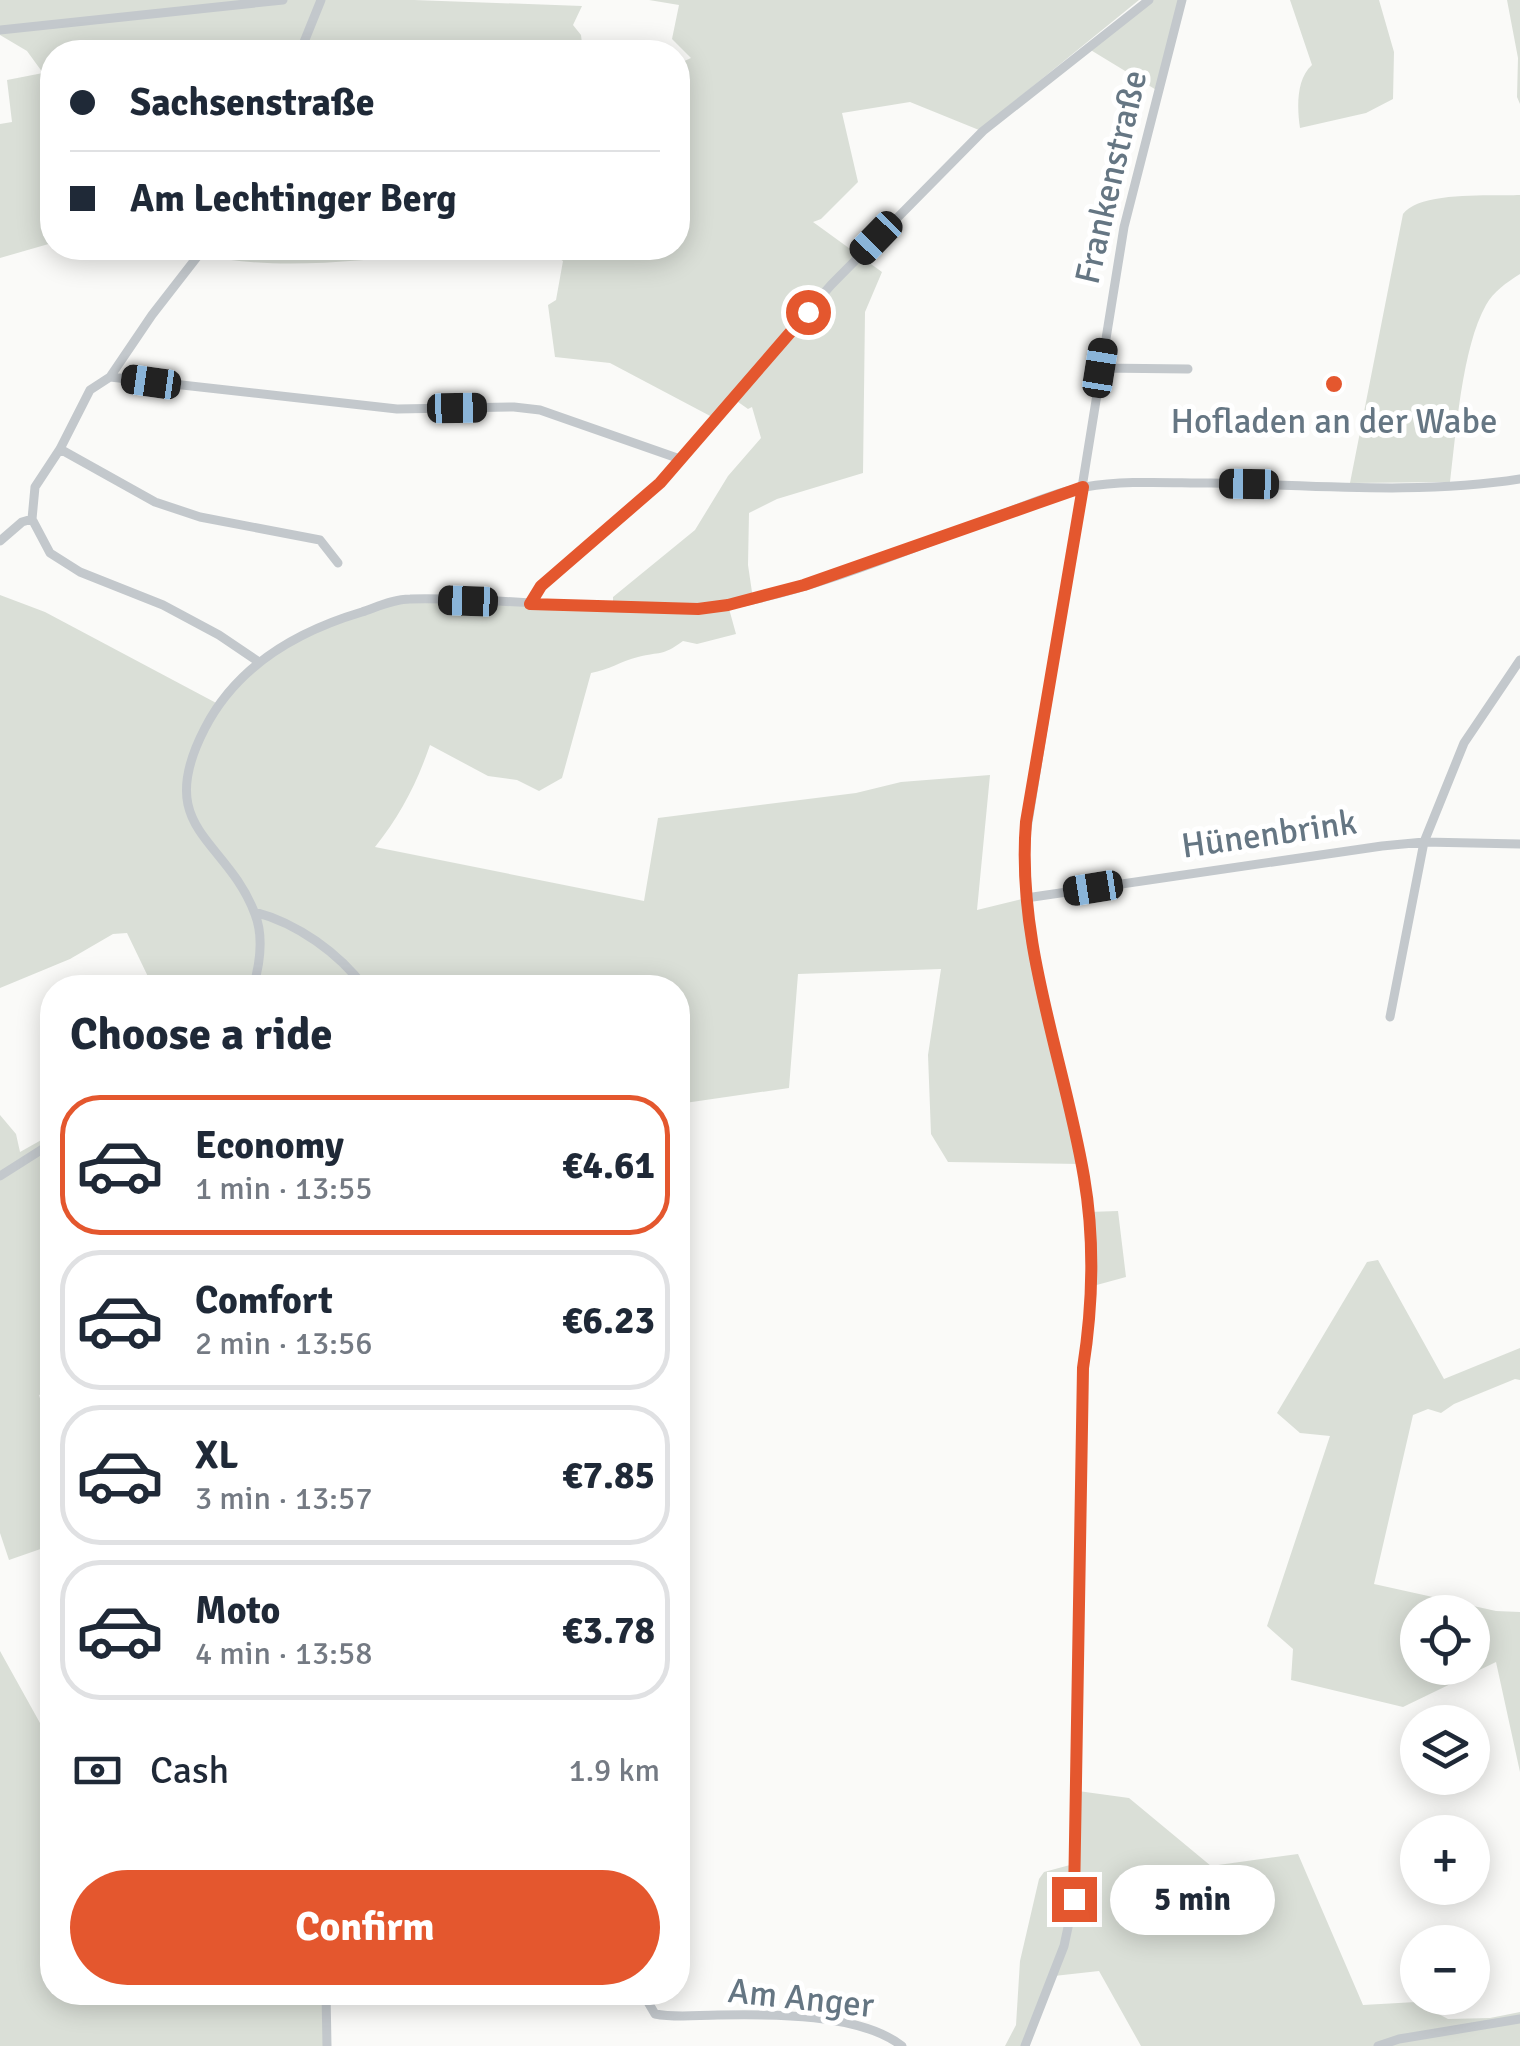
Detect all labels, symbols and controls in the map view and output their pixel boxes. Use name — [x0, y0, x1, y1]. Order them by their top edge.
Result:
street label: Frankenstraße — [1066, 66, 1156, 288]
text: Sachsenstraße — [130, 79, 375, 126]
text: Am Lechtinger Berg — [130, 175, 457, 222]
car — [844, 206, 908, 270]
route start — [786, 290, 831, 335]
car — [1080, 336, 1120, 400]
car — [119, 363, 183, 401]
marker: Hofladen an der Wabe — [1323, 373, 1345, 395]
car — [427, 392, 487, 424]
place label: Hofladen an der Wabe — [1170, 400, 1498, 443]
car — [1219, 468, 1279, 500]
car — [437, 585, 499, 617]
street label: Hünenbrink — [1179, 800, 1359, 868]
car — [1061, 868, 1125, 908]
text: Choose a ride — [70, 1007, 333, 1062]
icon: car — [75, 1120, 165, 1210]
text: Economy — [195, 1122, 344, 1169]
text: €4.61 — [562, 1142, 655, 1189]
text: 1 min · 13:55 — [195, 1169, 373, 1208]
icon: car — [75, 1275, 165, 1365]
text: Comfort — [195, 1277, 333, 1324]
text: €6.23 — [562, 1297, 655, 1344]
text: 2 min · 13:56 — [195, 1324, 373, 1363]
icon: car — [75, 1430, 165, 1520]
text: XL — [195, 1432, 238, 1479]
text: €7.85 — [562, 1452, 655, 1499]
text: 3 min · 13:57 — [195, 1479, 373, 1518]
icon: car — [75, 1585, 165, 1675]
text: Moto — [195, 1587, 280, 1634]
map controls — [1400, 1595, 1490, 2015]
button: locate — [1400, 1595, 1490, 1685]
text: €3.78 — [562, 1607, 655, 1654]
text: 4 min · 13:58 — [195, 1634, 373, 1673]
button: layers — [1400, 1705, 1490, 1795]
icon: cash — [70, 1743, 125, 1798]
text: Cash — [150, 1747, 229, 1794]
text: 1.9 km — [568, 1751, 660, 1790]
button: + — [1400, 1815, 1490, 1905]
callout: 5 min — [1109, 1864, 1274, 1934]
button: Confirm — [70, 1870, 660, 1985]
route end — [1052, 1877, 1097, 1922]
text: 5 min — [1154, 1880, 1231, 1919]
button: − — [1400, 1925, 1490, 2015]
street label: Am Anger — [726, 1969, 876, 2027]

